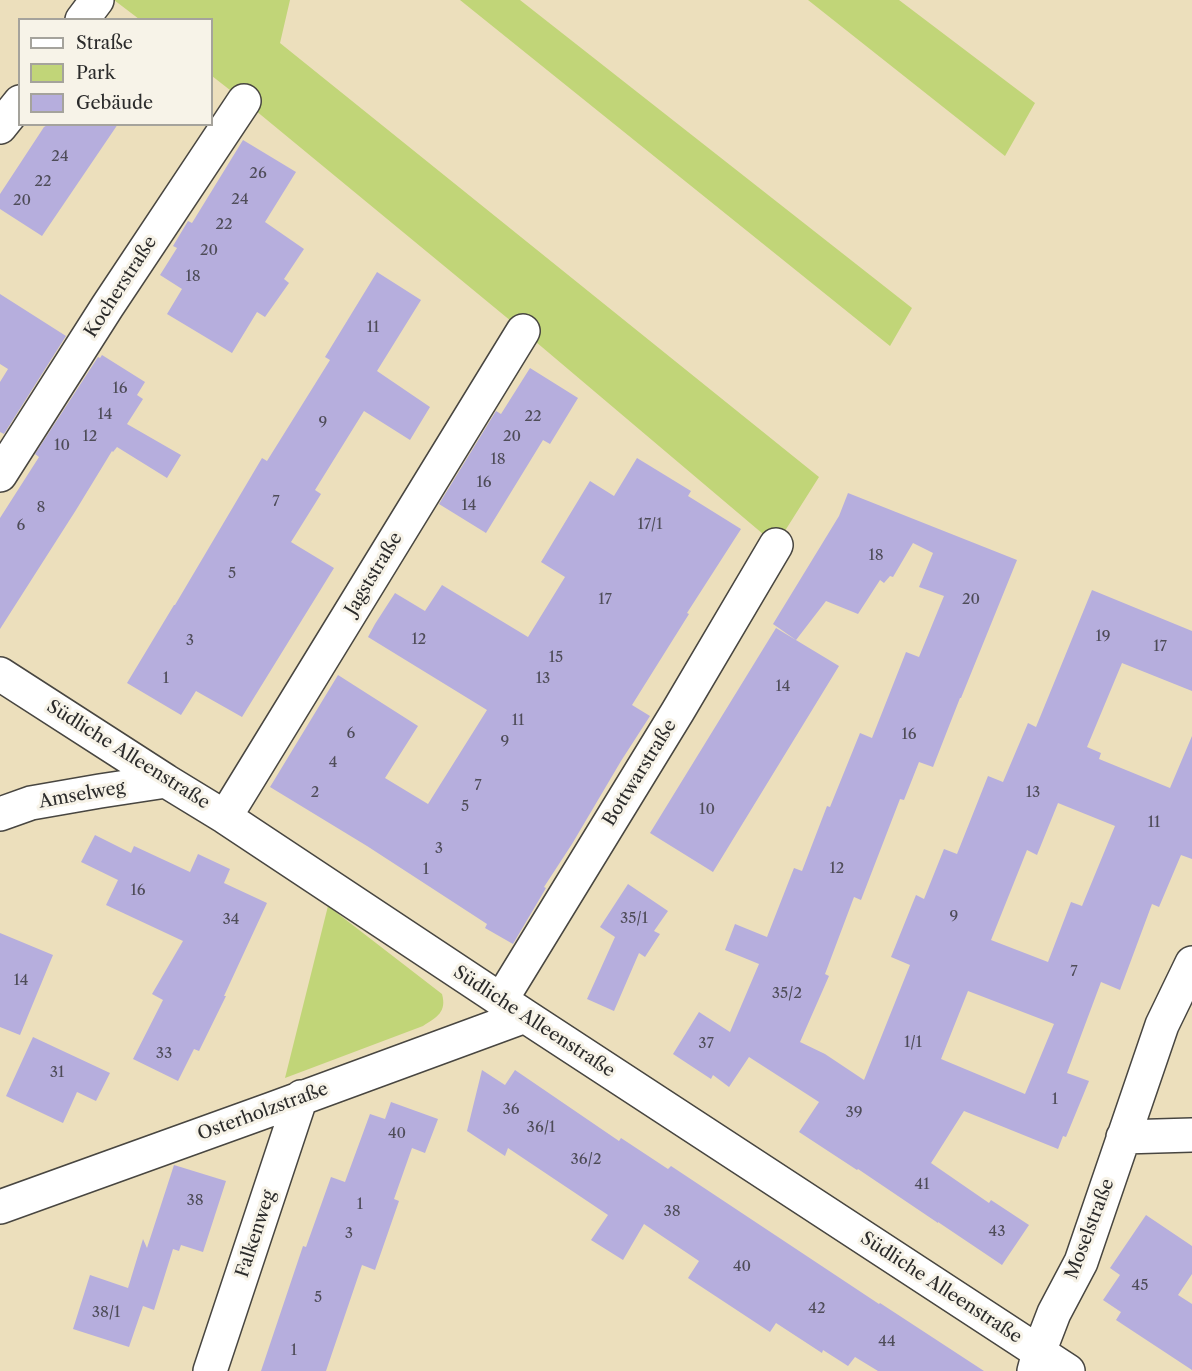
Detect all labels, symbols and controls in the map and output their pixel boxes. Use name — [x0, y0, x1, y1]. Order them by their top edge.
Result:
legend — [18, 18, 213, 126]
text: Straße — [76, 32, 133, 54]
text: Park — [76, 62, 115, 84]
text: Gebäude — [76, 92, 153, 114]
house number: 24 — [51, 148, 69, 166]
house number: 26 — [249, 165, 267, 183]
house number: 22 — [34, 173, 52, 191]
house number: 24 — [231, 191, 249, 209]
house number: 20 — [13, 192, 31, 210]
house number: 22 — [215, 216, 233, 234]
street label: Kocherstraße — [80, 232, 162, 342]
house number: 20 — [200, 242, 218, 260]
house number: 18 — [185, 268, 201, 286]
house number: 11 — [367, 319, 379, 337]
house number: 16 — [112, 380, 128, 398]
house number: 14 — [98, 406, 112, 424]
house number: 22 — [524, 408, 542, 426]
house number: 9 — [319, 414, 327, 432]
house number: 12 — [83, 428, 97, 446]
house number: 20 — [503, 428, 521, 446]
house number: 10 — [54, 437, 70, 455]
house number: 18 — [490, 451, 506, 469]
house number: 16 — [476, 474, 492, 492]
house number: 7 — [272, 493, 280, 511]
house number: 14 — [462, 497, 476, 515]
house number: 8 — [37, 499, 45, 517]
house number: 17/1 — [638, 516, 662, 534]
house number: 6 — [17, 517, 25, 535]
street label: Jagststraße — [341, 529, 407, 619]
house number: 18 — [868, 547, 884, 565]
house number: 5 — [228, 565, 236, 583]
house number: 17 — [598, 591, 612, 609]
house number: 20 — [962, 591, 980, 609]
house number: 19 — [1095, 628, 1111, 646]
house number: 12 — [412, 631, 426, 649]
house number: 3 — [186, 632, 194, 650]
house number: 17 — [1153, 638, 1167, 656]
house number: 15 — [549, 649, 563, 667]
house number: 1 — [163, 670, 169, 688]
house number: 13 — [536, 670, 550, 688]
house number: 14 — [776, 678, 790, 696]
street label: Südliche Alleenstraße — [43, 696, 213, 814]
house number: 11 — [512, 712, 524, 730]
street label: Bottwarstraße — [599, 716, 681, 830]
house number: 6 — [347, 725, 355, 743]
house number: 16 — [901, 726, 917, 744]
house number: 9 — [501, 733, 509, 751]
house number: 4 — [329, 754, 337, 772]
street label: Amselweg — [37, 777, 127, 813]
house number: 7 — [474, 777, 482, 795]
house number: 2 — [311, 784, 319, 802]
house number: 13 — [1026, 784, 1040, 802]
house number: 5 — [461, 798, 469, 816]
house number: 10 — [699, 801, 715, 819]
house number: 11 — [1148, 814, 1160, 832]
house number: 3 — [435, 840, 443, 858]
house number: 12 — [830, 860, 844, 878]
house number: 1 — [423, 861, 429, 879]
house number: 16 — [130, 882, 146, 900]
house number: 9 — [950, 908, 958, 926]
house number: 35/1 — [620, 910, 648, 928]
house number: 34 — [223, 911, 239, 929]
street label: Südliche Alleenstraße — [449, 962, 619, 1082]
house number: 7 — [1070, 963, 1078, 981]
house number: 14 — [14, 972, 28, 990]
house number: 35/2 — [772, 985, 802, 1003]
house number: 1/1 — [904, 1034, 922, 1052]
house number: 37 — [698, 1035, 714, 1053]
house number: 33 — [156, 1045, 172, 1063]
house number: 31 — [50, 1064, 64, 1082]
street label: Osterholzstraße — [195, 1078, 331, 1146]
house number: 1 — [1052, 1091, 1058, 1109]
house number: 36 — [502, 1101, 520, 1119]
house number: 39 — [845, 1104, 863, 1122]
house number: 36/1 — [527, 1119, 555, 1137]
house number: 40 — [388, 1125, 406, 1143]
house number: 36/2 — [570, 1151, 602, 1169]
house number: 41 — [915, 1176, 929, 1194]
street label: Moselstraße — [1061, 1176, 1119, 1282]
street label: Falkenweg — [232, 1188, 280, 1280]
house number: 38 — [186, 1192, 204, 1210]
house number: 1 — [357, 1196, 363, 1214]
house number: 38 — [663, 1203, 681, 1221]
house number: 43 — [989, 1223, 1005, 1241]
house number: 3 — [345, 1225, 353, 1243]
street label: Südliche Alleenstraße — [856, 1228, 1026, 1348]
house number: 40 — [733, 1258, 751, 1276]
house number: 45 — [1132, 1277, 1148, 1295]
house number: 5 — [314, 1289, 322, 1307]
house number: 42 — [808, 1300, 826, 1318]
house number: 38/1 — [92, 1304, 120, 1322]
house number: 44 — [878, 1333, 896, 1351]
house number: 1 — [291, 1342, 297, 1360]

